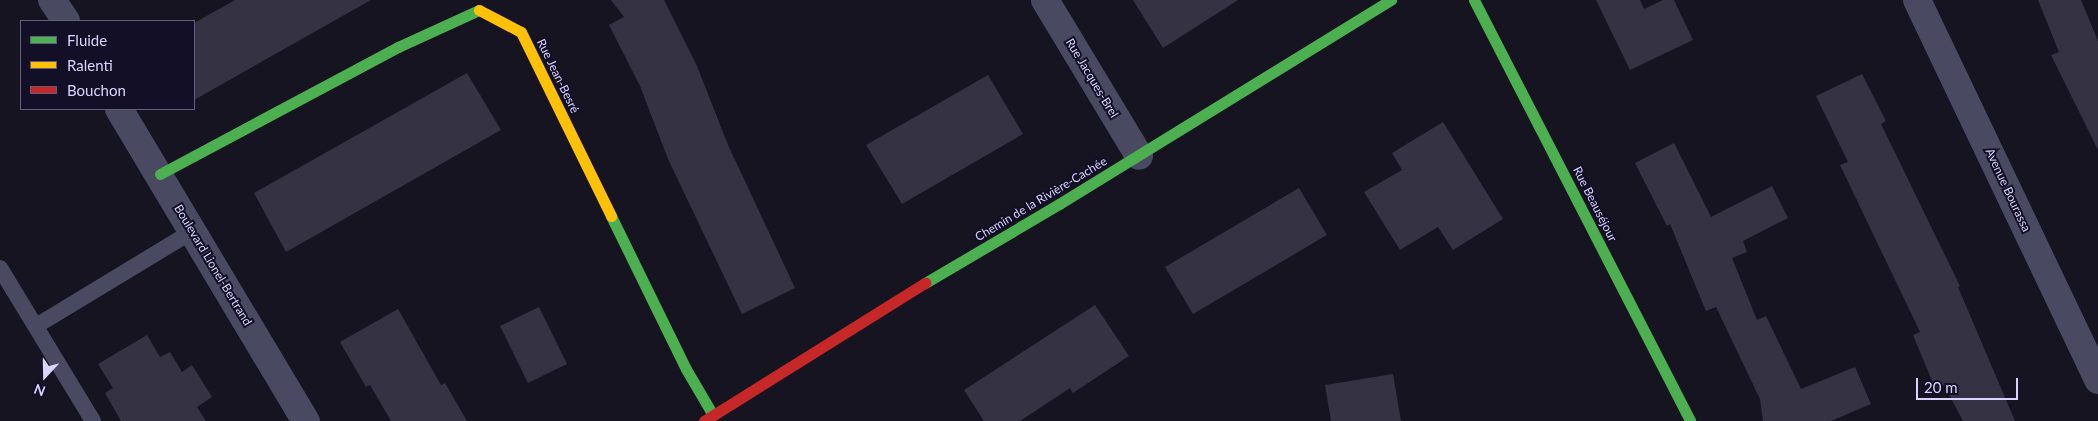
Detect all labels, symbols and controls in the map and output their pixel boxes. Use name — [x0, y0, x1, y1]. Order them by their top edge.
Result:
legend — [20, 20, 195, 110]
text: Fluide — [67, 31, 107, 49]
street label: Rue Jean-Besré — [534, 36, 582, 116]
street label: Rue Jacques-Brel — [1063, 36, 1121, 120]
text: Ralenti — [67, 56, 113, 74]
text: Bouchon — [67, 81, 126, 99]
street label: Avenue Bourassa — [1982, 146, 2034, 234]
street label: Chemin de la Rivière-Cachée — [972, 154, 1110, 244]
street label: Rue Beauséjour — [1570, 164, 1620, 244]
street label: Boulevard Lionel-Bertrand — [171, 202, 255, 328]
north arrow — [20, 351, 70, 401]
scale bar — [1918, 368, 2020, 400]
text: 20 m — [1924, 378, 1958, 396]
text: N — [31, 381, 48, 400]

